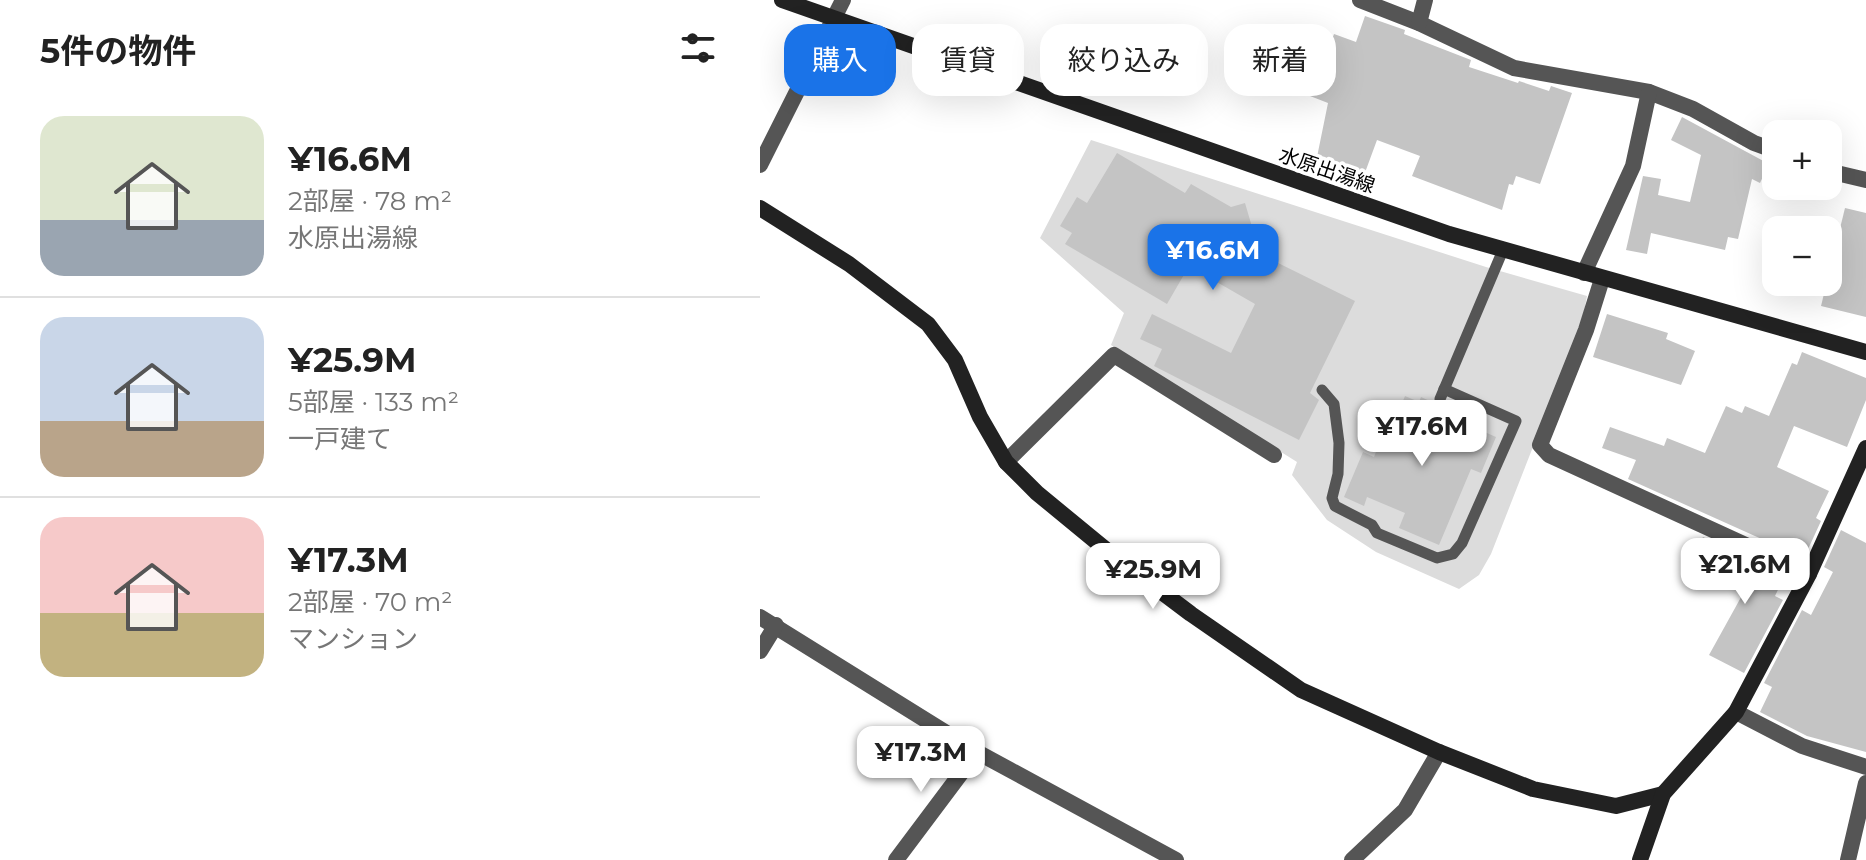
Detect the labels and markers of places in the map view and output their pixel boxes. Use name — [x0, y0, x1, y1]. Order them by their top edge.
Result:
pin: ¥16.6M — [1148, 224, 1278, 292]
pin: ¥17.6M — [1357, 400, 1487, 468]
pin: ¥21.6M — [1680, 538, 1810, 606]
pin: ¥25.9M — [1088, 543, 1218, 611]
pin: ¥17.3M — [856, 726, 986, 794]

